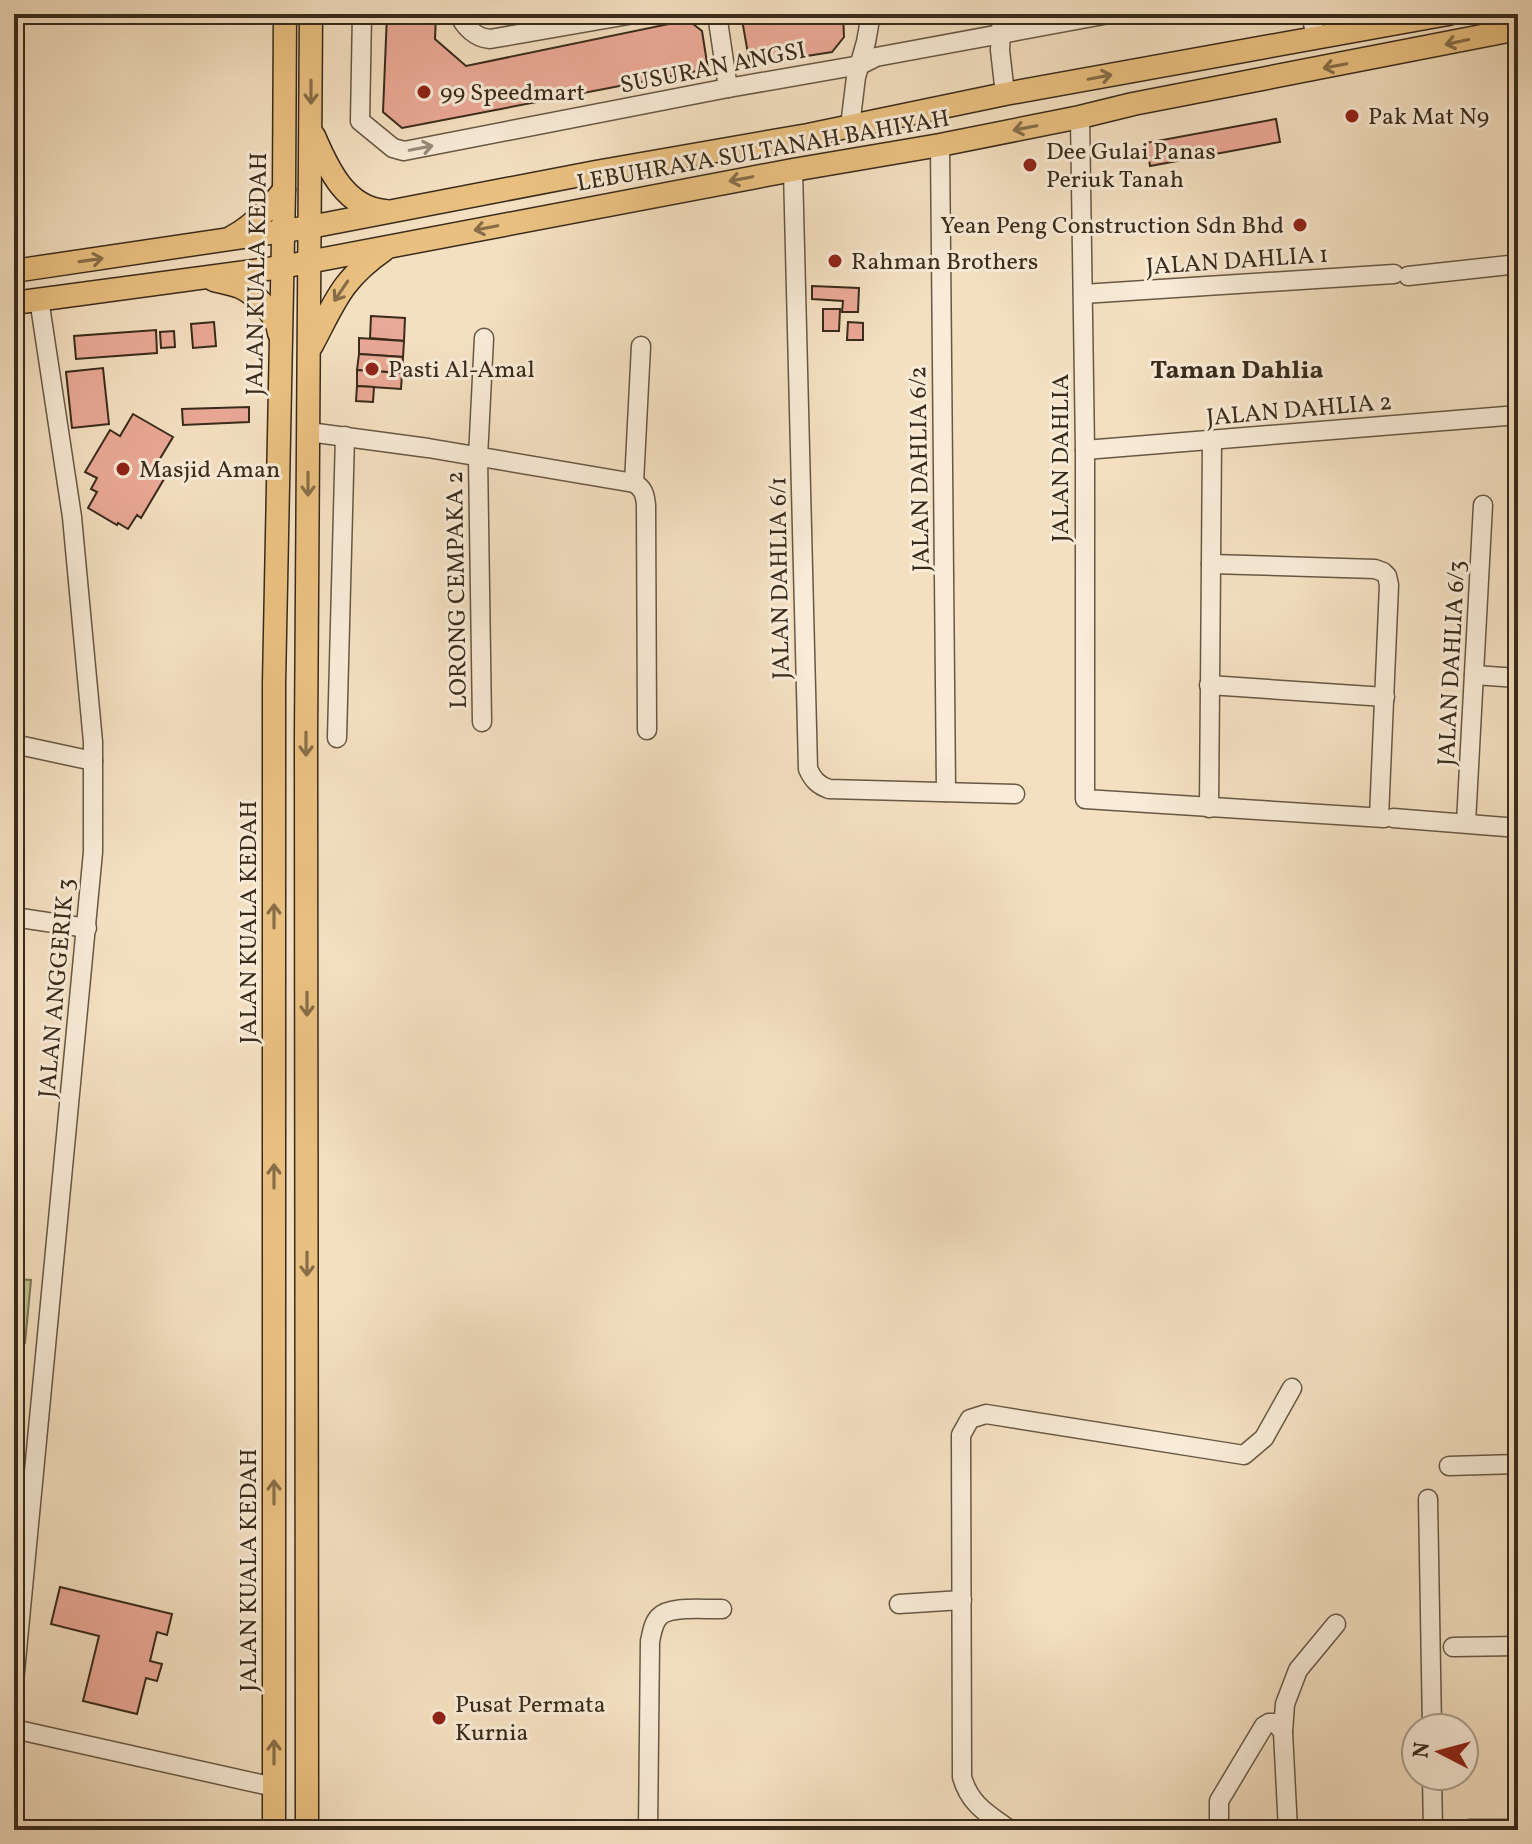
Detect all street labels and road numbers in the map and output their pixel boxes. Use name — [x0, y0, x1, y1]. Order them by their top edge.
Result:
street label: SUSURAN ANGSI — [617, 34, 809, 104]
street label: LEBUHRAYA SULTANAH BAHIYAH — [574, 102, 952, 202]
street label: JALAN KUALA KEDAH — [239, 152, 277, 396]
street label: JALAN DAHLIA 1 — [1145, 239, 1329, 285]
street label: JALAN DAHLIA 6/2 — [902, 366, 940, 572]
street label: JALAN DAHLIA — [1045, 374, 1079, 542]
street label: JALAN DAHLIA 2 — [1205, 386, 1393, 436]
street label: LORONG CEMPAKA 2 — [439, 471, 477, 709]
street label: JALAN DAHLIA 6/1 — [762, 476, 800, 680]
street label: JALAN DAHLIA 6/3 — [1431, 559, 1475, 767]
street label: JALAN KUALA KEDAH — [233, 800, 267, 1044]
street label: JALAN ANGGERIK 3 — [31, 877, 85, 1099]
street label: JALAN KUALA KEDAH — [233, 1448, 267, 1692]

